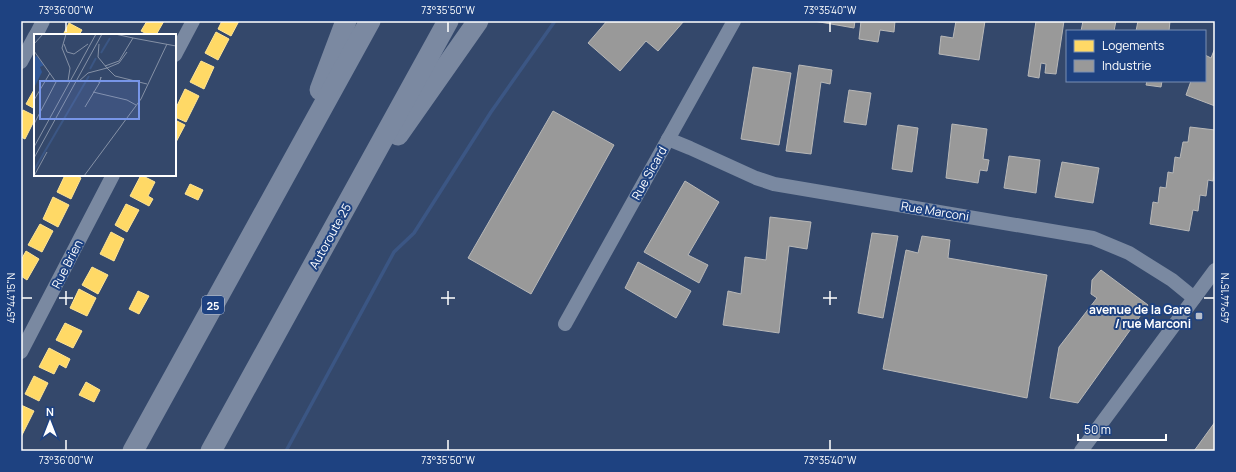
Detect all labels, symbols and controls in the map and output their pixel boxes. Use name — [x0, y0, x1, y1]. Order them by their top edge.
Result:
text: 73°36'00"W — [39, 3, 94, 17]
text: 73°35'50"W — [421, 3, 475, 17]
text: 73°35'40"W — [804, 3, 857, 17]
legend — [1066, 30, 1206, 82]
inset map — [34, 34, 176, 176]
text: Logements — [1102, 37, 1164, 54]
text: Industrie — [1102, 57, 1151, 74]
street label: Rue Sicard — [627, 143, 671, 203]
street label: Rue Marconi — [900, 197, 970, 225]
street label: Autoroute 25 — [305, 200, 355, 272]
street label: Rue Brien — [47, 237, 87, 291]
text: 45°44'15"N — [4, 273, 18, 323]
text: 45°44'15"N — [1218, 273, 1232, 323]
road number: 25 — [202, 296, 224, 314]
place label: avenue de la Gare / rue Marconi — [1089, 301, 1191, 332]
marker: avenue de la Gare / rue Marconi — [1194, 311, 1204, 321]
north arrow — [30, 402, 70, 442]
text: N — [46, 404, 54, 419]
scale bar — [1078, 416, 1166, 442]
text: 50 m — [1084, 421, 1111, 438]
text: 73°36'00"W — [39, 453, 94, 467]
text: 73°35'50"W — [421, 453, 475, 467]
text: 73°35'40"W — [804, 453, 857, 467]

